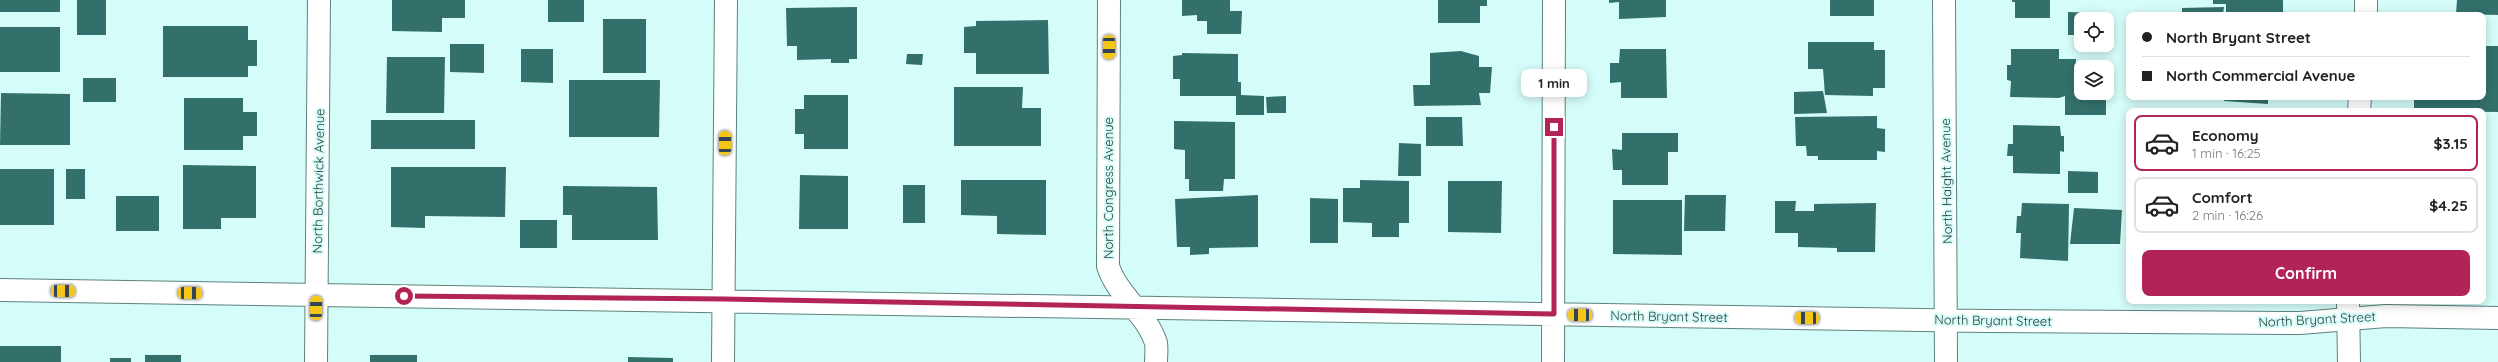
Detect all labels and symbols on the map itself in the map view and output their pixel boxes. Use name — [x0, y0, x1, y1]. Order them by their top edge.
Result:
car — [1103, 35, 1115, 59]
callout: 1 min — [1521, 69, 1587, 97]
street label: North Borthwick Avenue — [309, 108, 327, 254]
street label: North Congress Avenue — [1100, 117, 1116, 259]
route end — [1545, 118, 1563, 136]
street label: North Haight Avenue — [1937, 118, 1955, 244]
car — [719, 131, 731, 155]
car — [51, 285, 75, 297]
car — [178, 287, 202, 299]
route start — [395, 287, 413, 305]
car — [310, 296, 322, 320]
street label: North Bryant Street — [1610, 307, 1728, 325]
street label: North Bryant Street — [2258, 308, 2376, 330]
car — [1568, 309, 1592, 321]
street label: North Bryant Street — [1934, 311, 2052, 329]
car — [1795, 312, 1819, 324]

